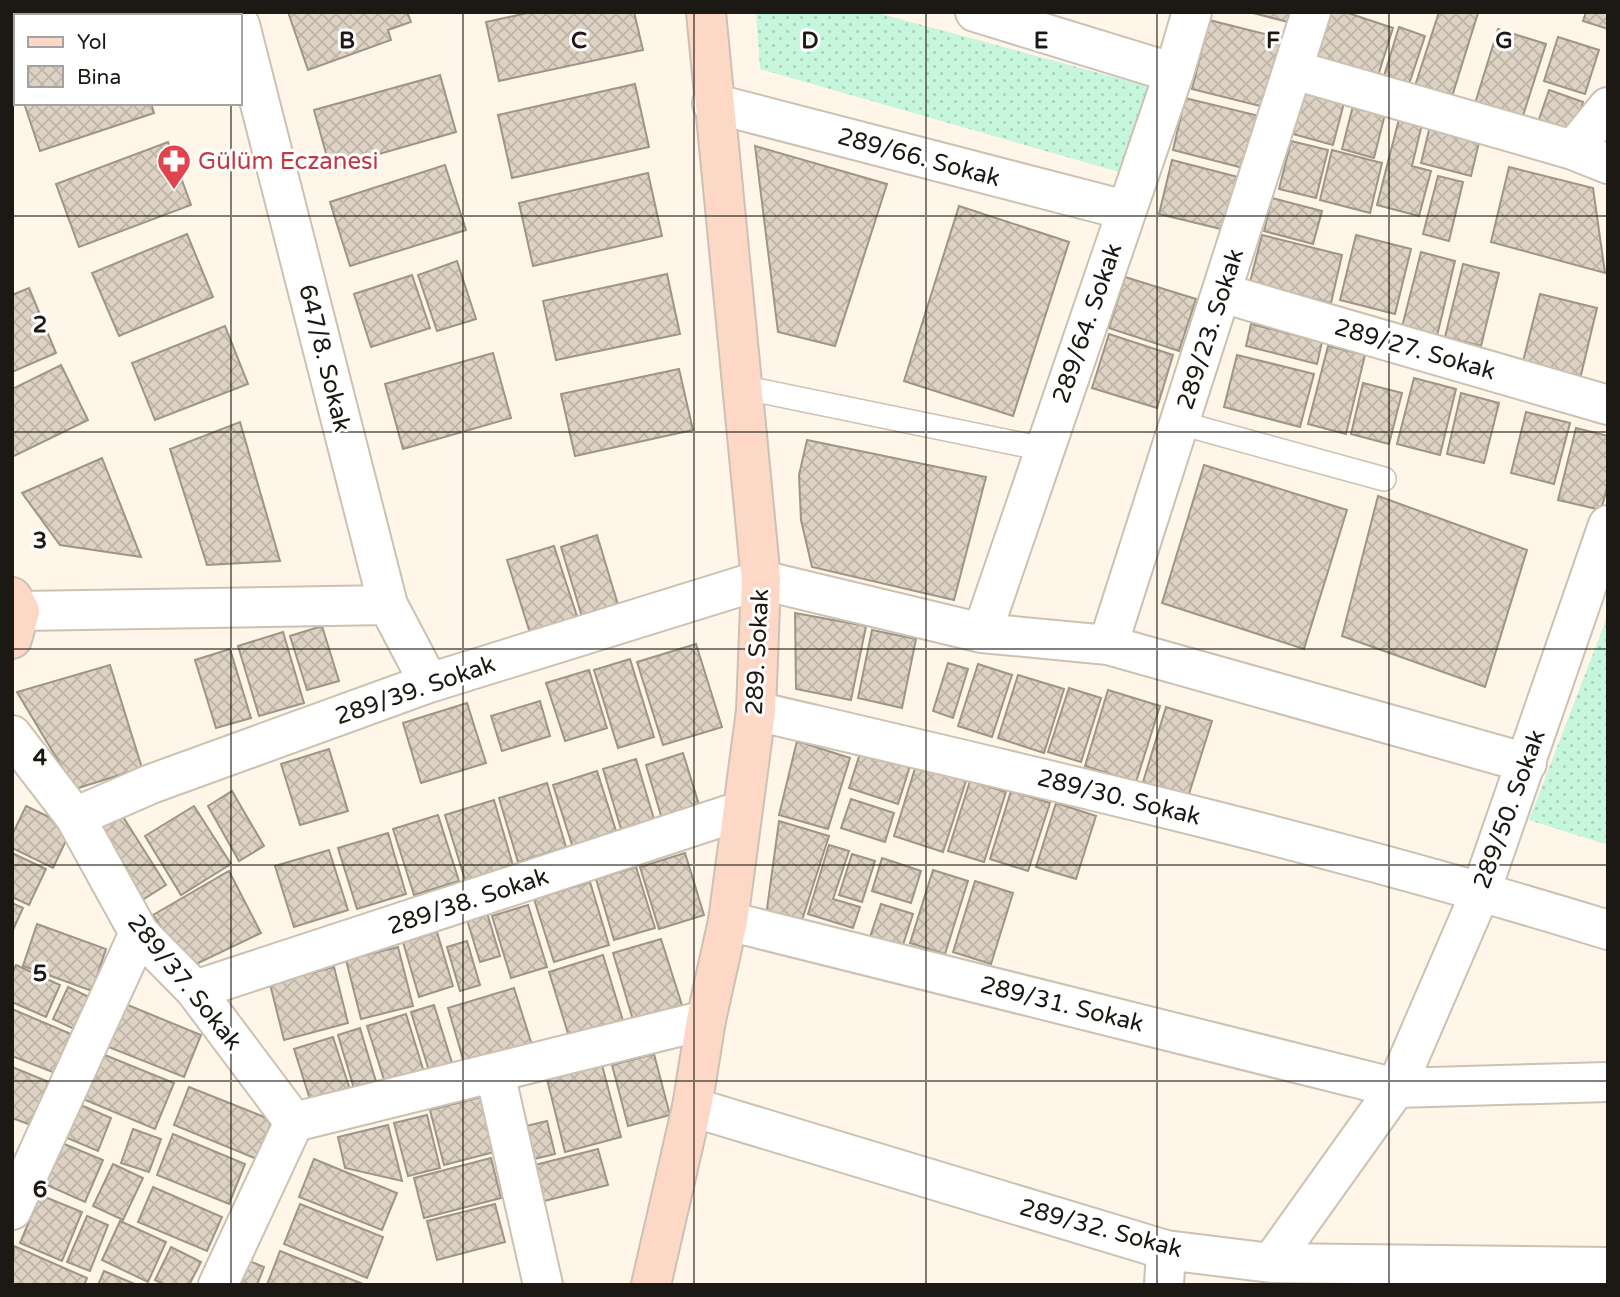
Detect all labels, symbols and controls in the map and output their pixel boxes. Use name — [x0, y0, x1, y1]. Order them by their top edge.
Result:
legend — [14, 14, 242, 105]
text: B — [339, 27, 355, 55]
text: C — [571, 27, 587, 55]
text: D — [801, 27, 819, 55]
text: E — [1034, 27, 1048, 55]
text: F — [1266, 27, 1280, 55]
text: G — [1495, 27, 1513, 55]
text: Yol — [77, 30, 107, 55]
text: Bina — [77, 65, 121, 90]
street label: 289/66. Sokak — [834, 122, 1003, 193]
pharmacy icon: Gülüm Eczanesi — [155, 142, 193, 191]
place label: Gülüm Eczanesi — [198, 147, 379, 176]
street label: 289/64. Sokak — [1047, 239, 1128, 407]
street label: 289/23. Sokak — [1171, 245, 1250, 413]
street label: 647/8. Sokak — [292, 281, 357, 435]
text: 2 — [33, 311, 47, 339]
street label: 289/27. Sokak — [1331, 313, 1499, 386]
text: 3 — [33, 527, 47, 555]
street label: 289. Sokak — [740, 588, 775, 716]
street label: 289/39. Sokak — [331, 650, 499, 731]
street label: 289/50. Sokak — [1467, 726, 1552, 893]
text: 4 — [33, 744, 48, 772]
street label: 289/30. Sokak — [1034, 763, 1204, 832]
street label: 289/38. Sokak — [384, 862, 552, 941]
street label: 289/37. Sokak — [121, 909, 248, 1056]
text: 5 — [33, 960, 47, 988]
street label: 289/31. Sokak — [977, 970, 1147, 1039]
text: 6 — [33, 1176, 47, 1204]
street label: 289/32. Sokak — [1016, 1193, 1185, 1264]

